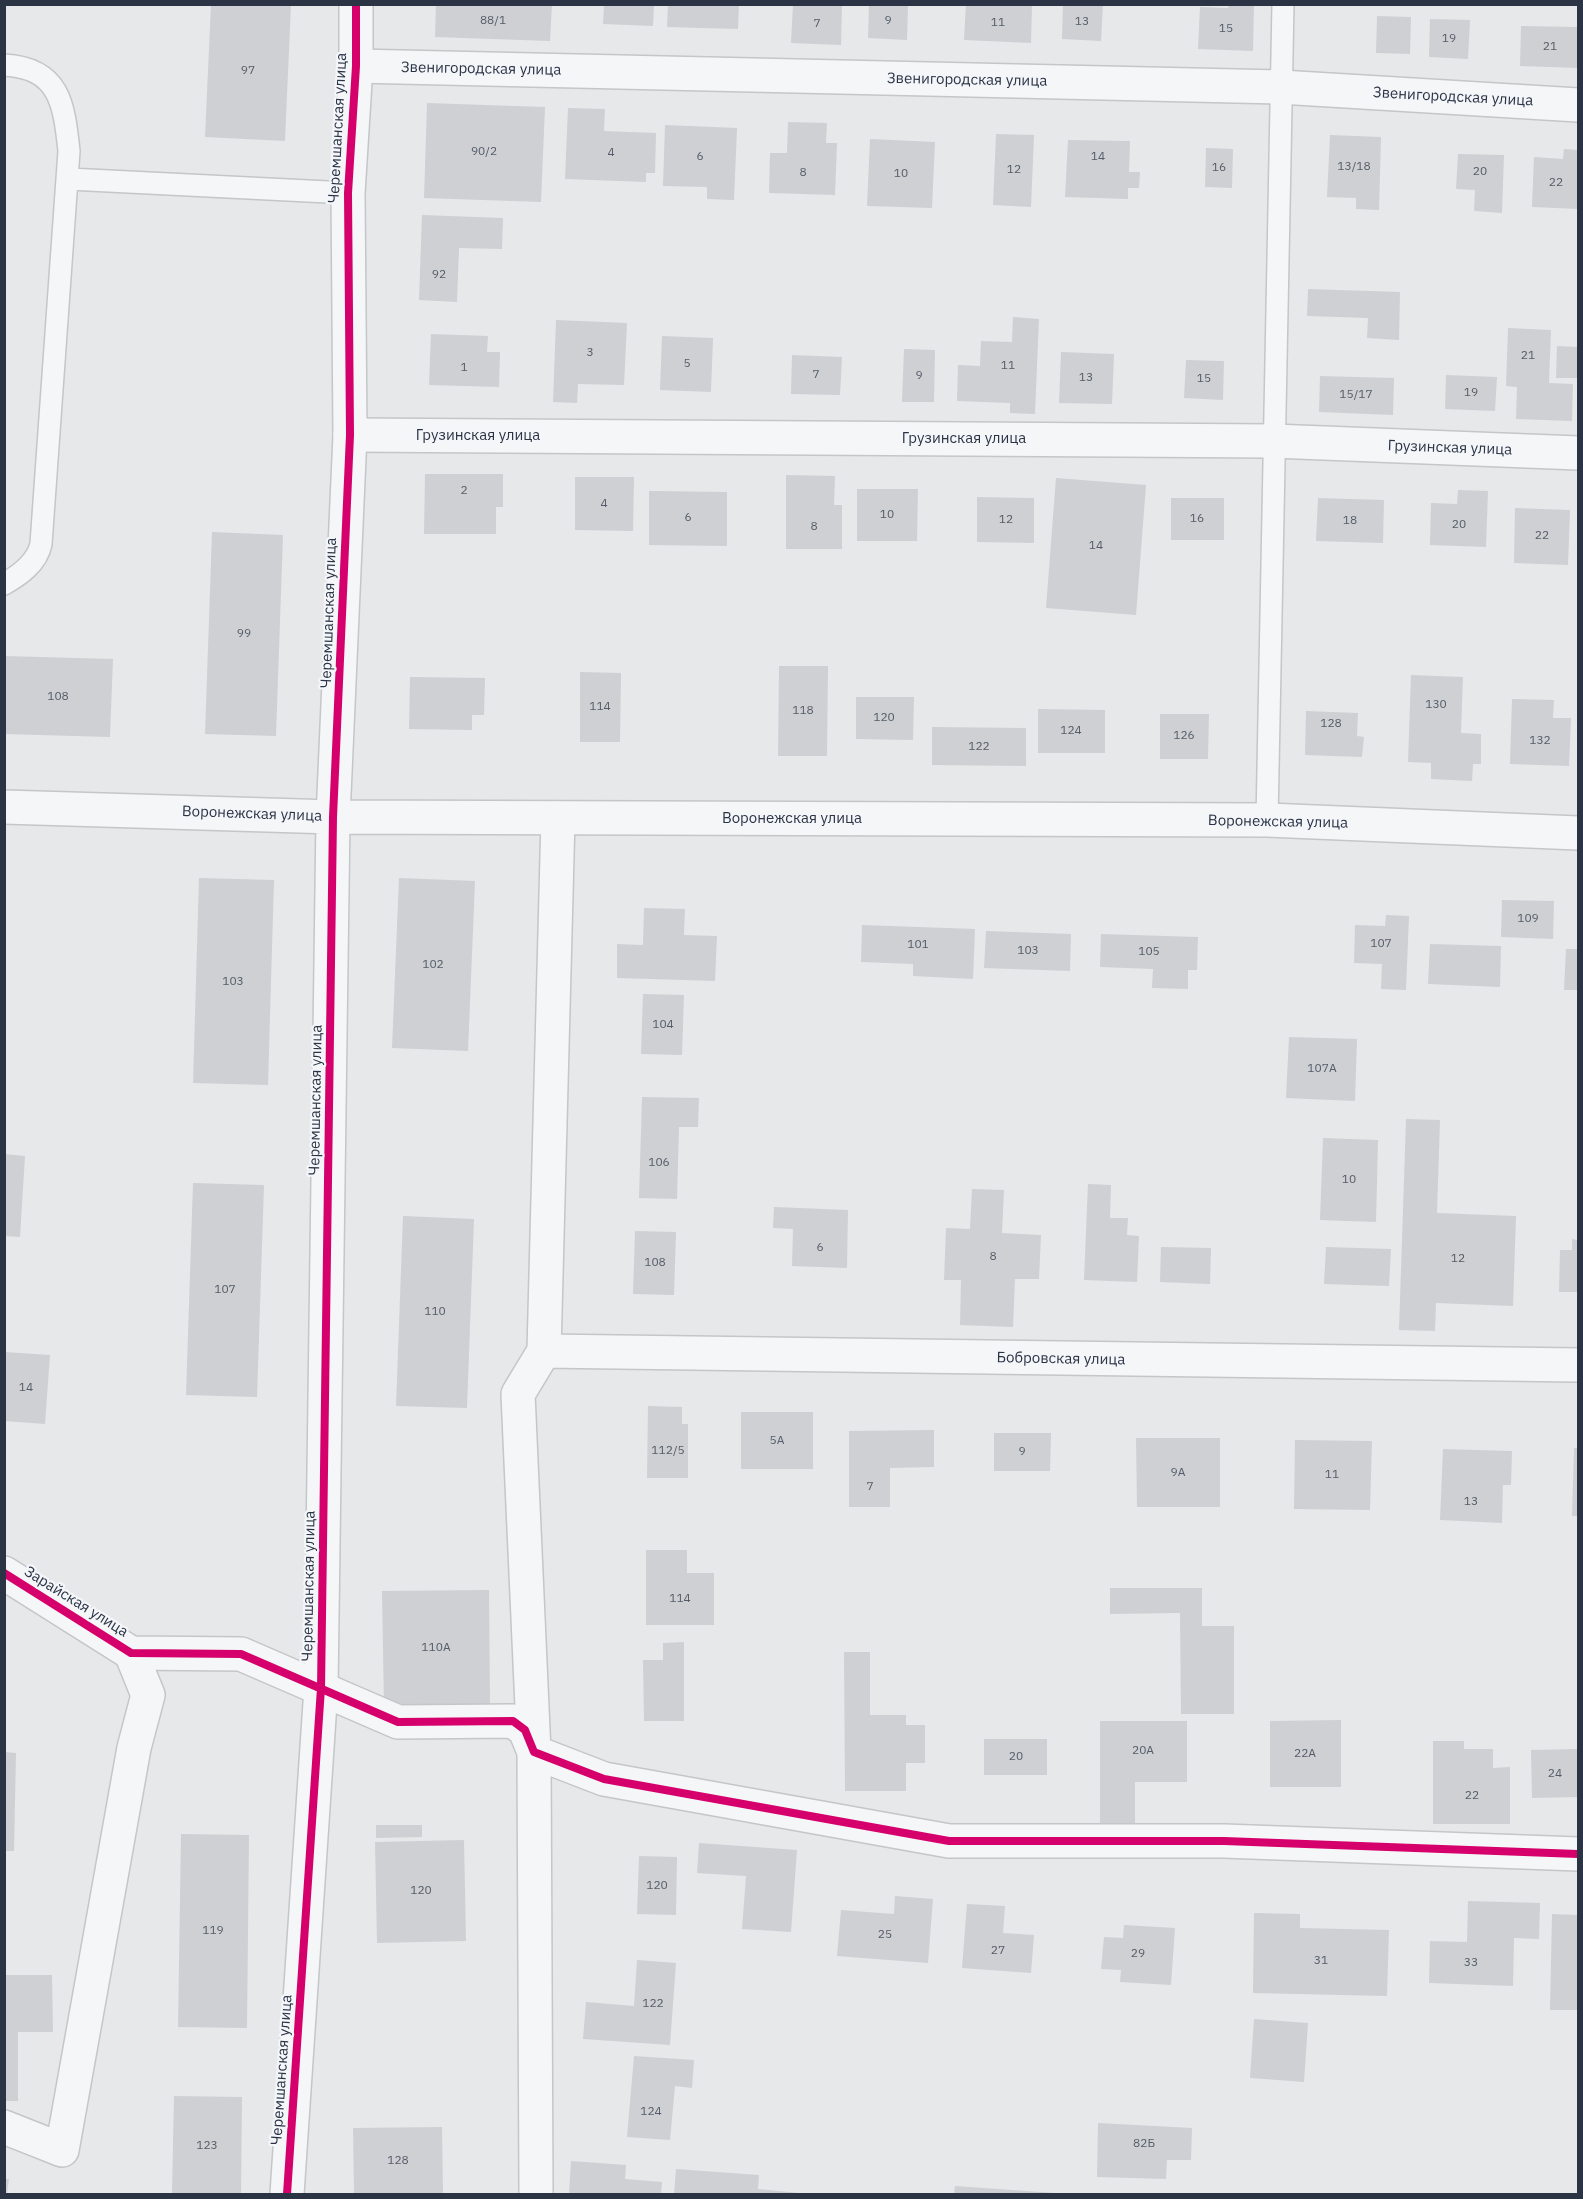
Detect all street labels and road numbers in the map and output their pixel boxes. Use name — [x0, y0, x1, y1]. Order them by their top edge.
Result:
street label: Черемшанская улица — [325, 52, 351, 204]
street label: Звенигородская улица — [401, 59, 561, 79]
street label: Звенигородская улица — [887, 70, 1047, 90]
street label: Звенигородская улица — [1372, 84, 1534, 110]
street label: Грузинская улица — [416, 427, 540, 445]
street label: Грузинская улица — [902, 430, 1026, 448]
street label: Грузинская улица — [1387, 437, 1513, 459]
street label: Черемшанская улица — [317, 537, 341, 689]
street label: Воронежская улица — [182, 803, 322, 825]
street label: Воронежская улица — [722, 810, 862, 828]
street label: Воронежская улица — [1208, 812, 1348, 832]
street label: Черемшанская улица — [306, 1024, 326, 1176]
street label: Бобровская улица — [996, 1349, 1126, 1369]
street label: Черемшанская улица — [299, 1510, 319, 1662]
street label: Зарайская улица — [21, 1563, 131, 1641]
street label: Черемшанская улица — [268, 1994, 296, 2146]

